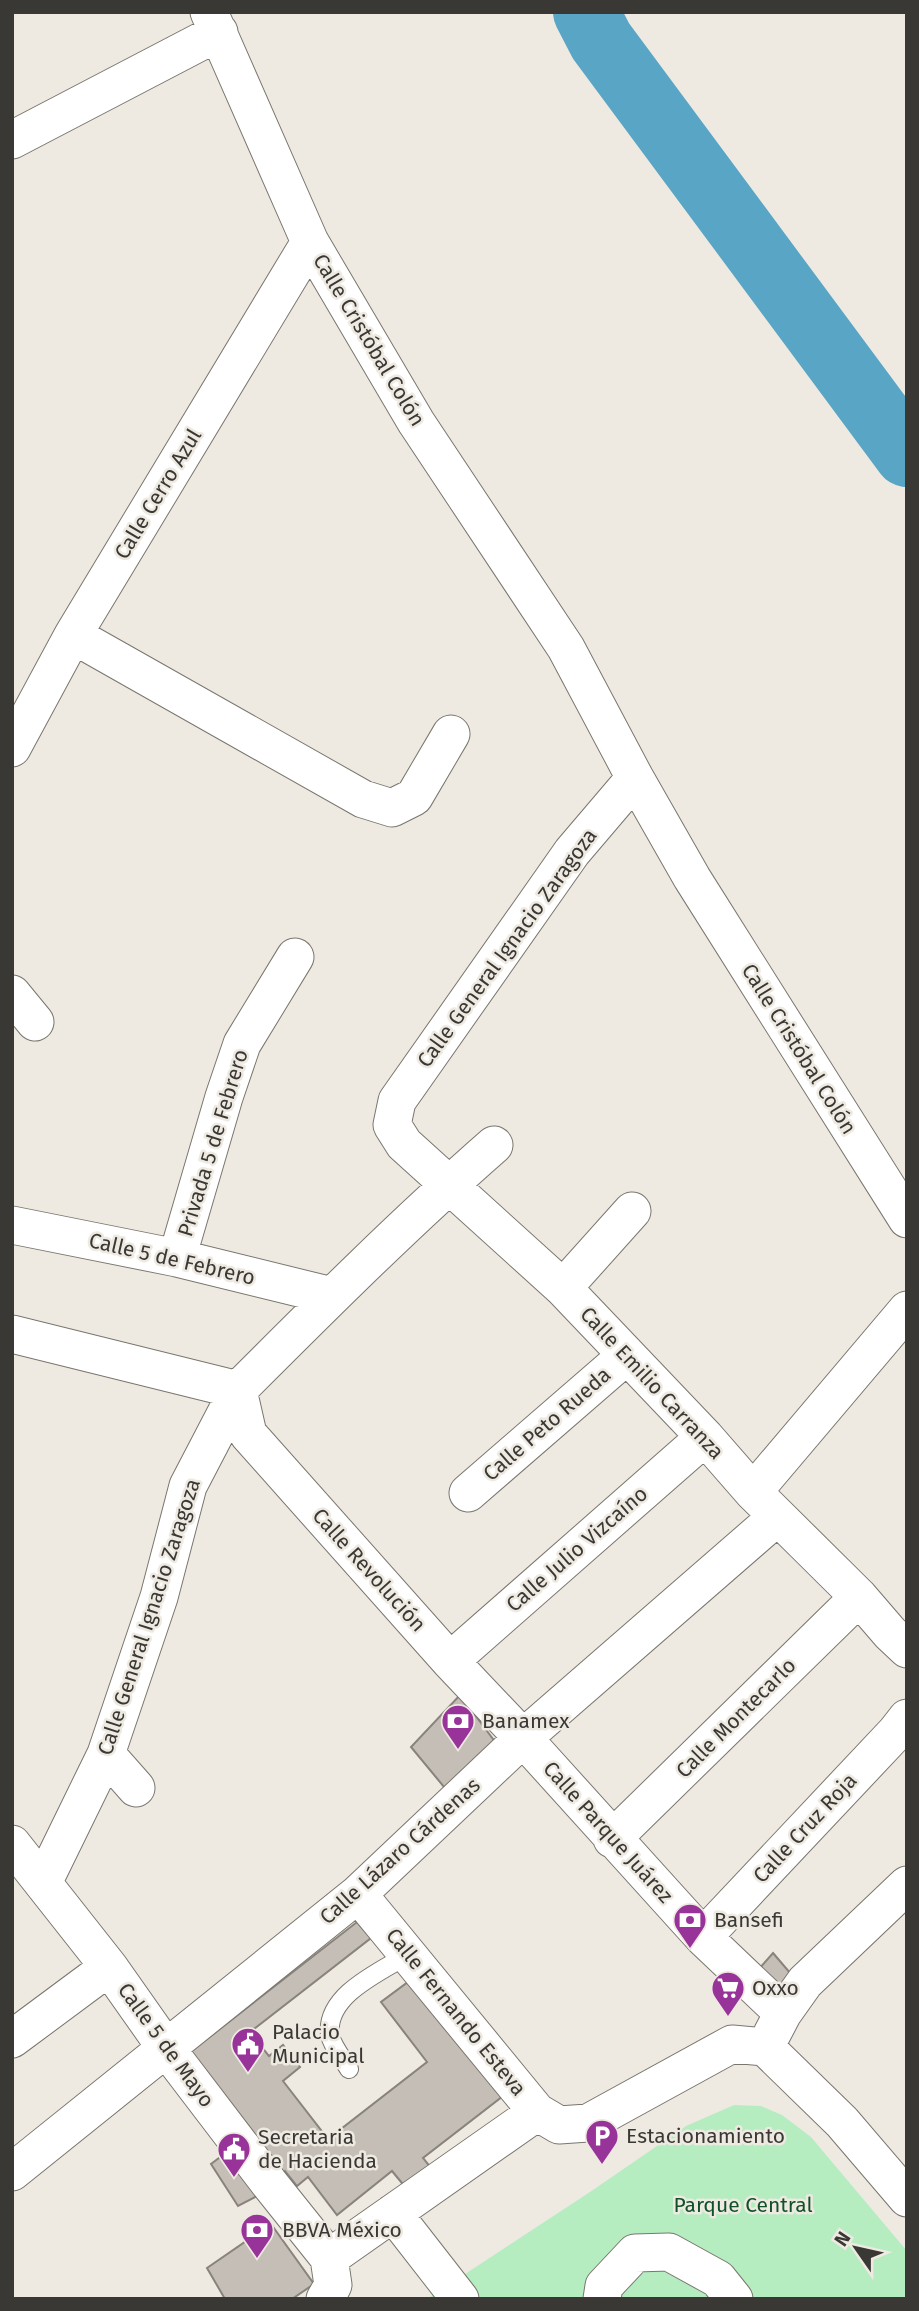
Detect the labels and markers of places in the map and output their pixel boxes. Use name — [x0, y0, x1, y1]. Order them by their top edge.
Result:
bank icon: Banamex — [439, 1702, 477, 1751]
place label: Banamex — [482, 1708, 570, 1734]
bank icon: Bansefi — [671, 1901, 709, 1950]
place label: Bansefi — [714, 1907, 784, 1933]
supermarket icon: Oxxo — [709, 1969, 747, 2018]
place label: Oxxo — [752, 1975, 799, 2001]
place label: Palacio Municipal — [272, 2019, 364, 2069]
public building icon: Palacio Municipal — [229, 2025, 267, 2074]
parking icon: Estacionamiento — [583, 2117, 621, 2166]
place label: Estacionamiento — [626, 2123, 785, 2149]
place label: Secretaria de Hacienda — [258, 2124, 377, 2174]
public building icon: Secretaria de Hacienda — [215, 2130, 253, 2179]
bank icon: BBVA México — [238, 2211, 276, 2260]
place label: BBVA México — [282, 2217, 402, 2243]

